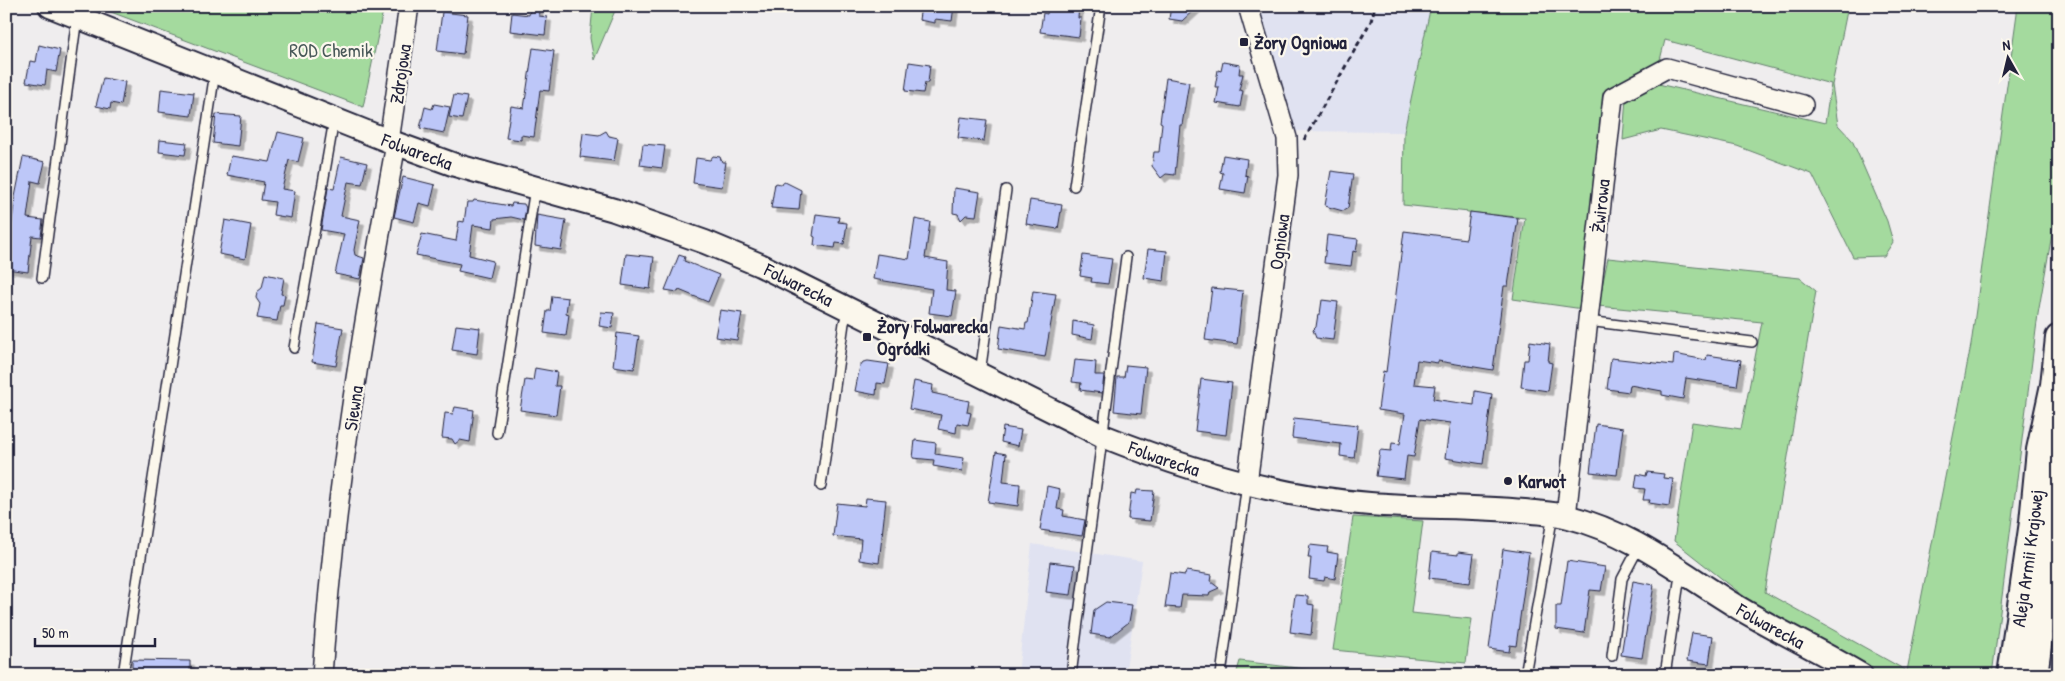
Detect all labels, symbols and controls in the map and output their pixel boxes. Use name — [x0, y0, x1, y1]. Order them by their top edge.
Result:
place label: Żory Ogniowa — [1254, 29, 1347, 56]
north arrow — [1982, 32, 2032, 82]
text: N — [2001, 35, 2012, 55]
marker: Żory Ogniowa — [1238, 36, 1250, 48]
park label: ROD Chemik — [289, 37, 373, 63]
street label: Zdrojowa — [383, 42, 417, 106]
street label: Folwarecka — [377, 126, 457, 176]
street label: Żwirowa — [1584, 177, 1616, 234]
street label: Ogniowa — [1263, 212, 1295, 271]
street label: Folwarecka — [759, 256, 838, 313]
place label: Żory Folwarecka Ogródki — [877, 313, 988, 362]
marker: Żory Folwarecka Ogródki — [861, 331, 873, 343]
street label: Siewna — [337, 383, 369, 432]
street label: Folwarecka — [1124, 434, 1204, 483]
place label: Karwot — [1518, 468, 1567, 494]
marker: Karwot — [1502, 475, 1514, 487]
street label: Aleja Armii Krajowej — [2005, 488, 2049, 629]
street label: Folwarecka — [1731, 596, 1810, 655]
scale bar — [35, 616, 155, 648]
text: 50 m — [42, 622, 69, 643]

